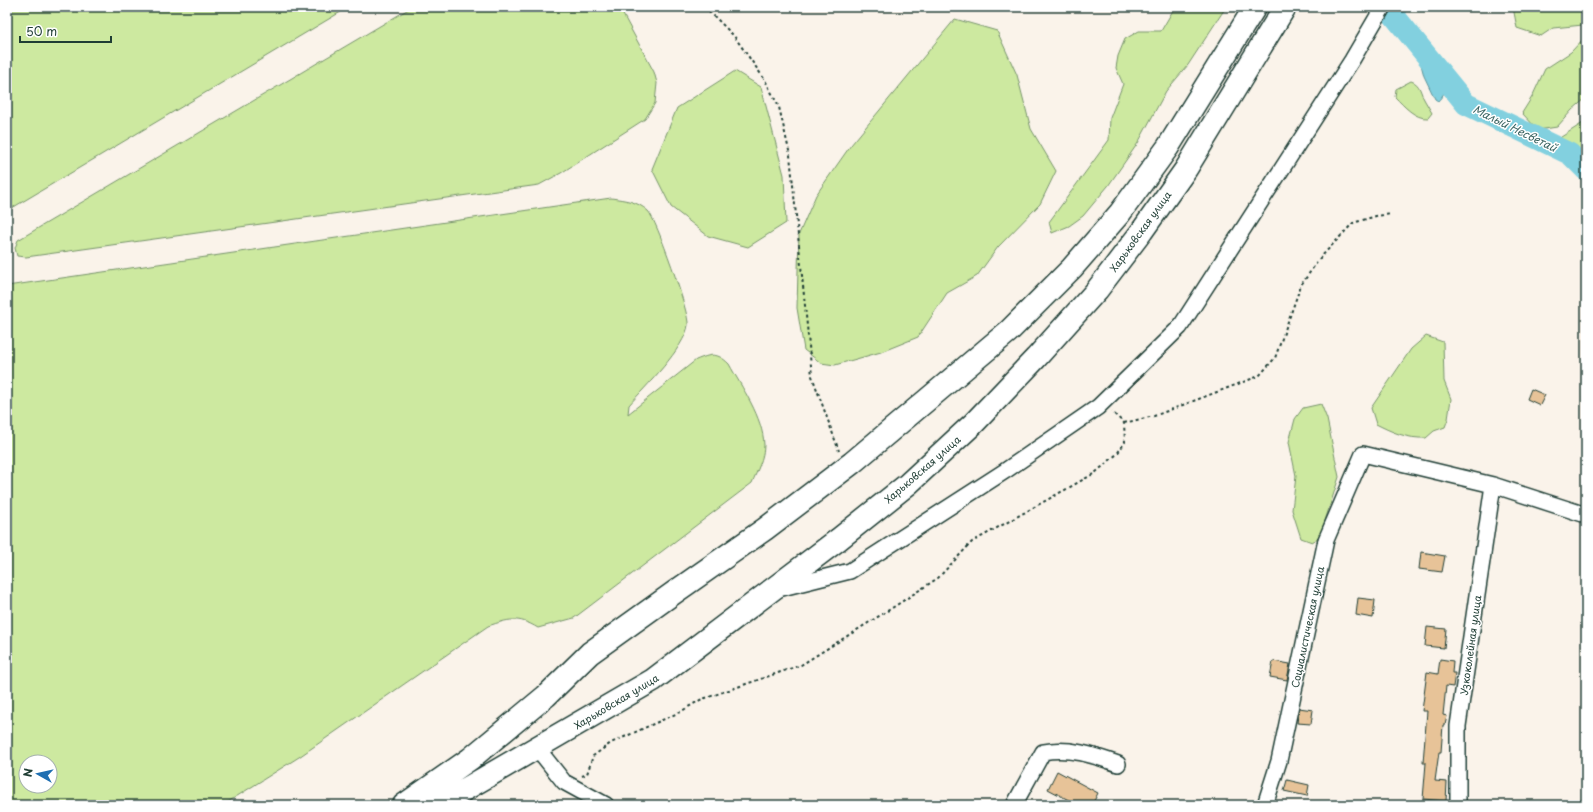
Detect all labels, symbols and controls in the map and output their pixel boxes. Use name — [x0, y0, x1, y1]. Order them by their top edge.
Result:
scale bar — [20, 18, 111, 44]
text: 50 m — [26, 22, 57, 40]
water label: Малый Несветай — [1470, 100, 1561, 156]
street label: Харьковская улица — [1106, 187, 1175, 274]
street label: Харьковская улица — [881, 431, 964, 506]
street label: Социалистическая улица — [1287, 564, 1327, 689]
street label: Узкоколейная улица — [1456, 593, 1485, 696]
street label: Харьковская улица — [571, 669, 662, 732]
north arrow — [18, 754, 58, 794]
text: N — [19, 767, 37, 778]

